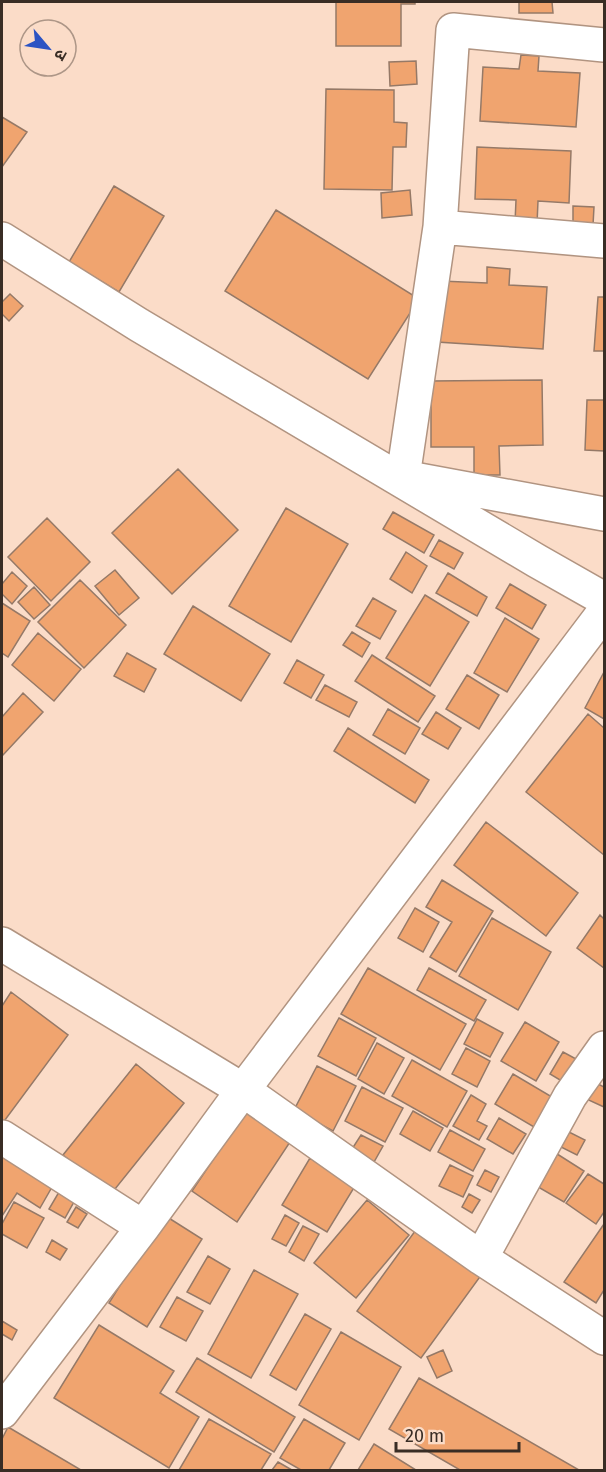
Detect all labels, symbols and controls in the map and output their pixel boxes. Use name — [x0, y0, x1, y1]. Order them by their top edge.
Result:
north arrow — [18, 18, 78, 78]
text: उ — [50, 46, 71, 64]
scale bar — [396, 1415, 519, 1453]
text: 20 m — [405, 1425, 444, 1447]

